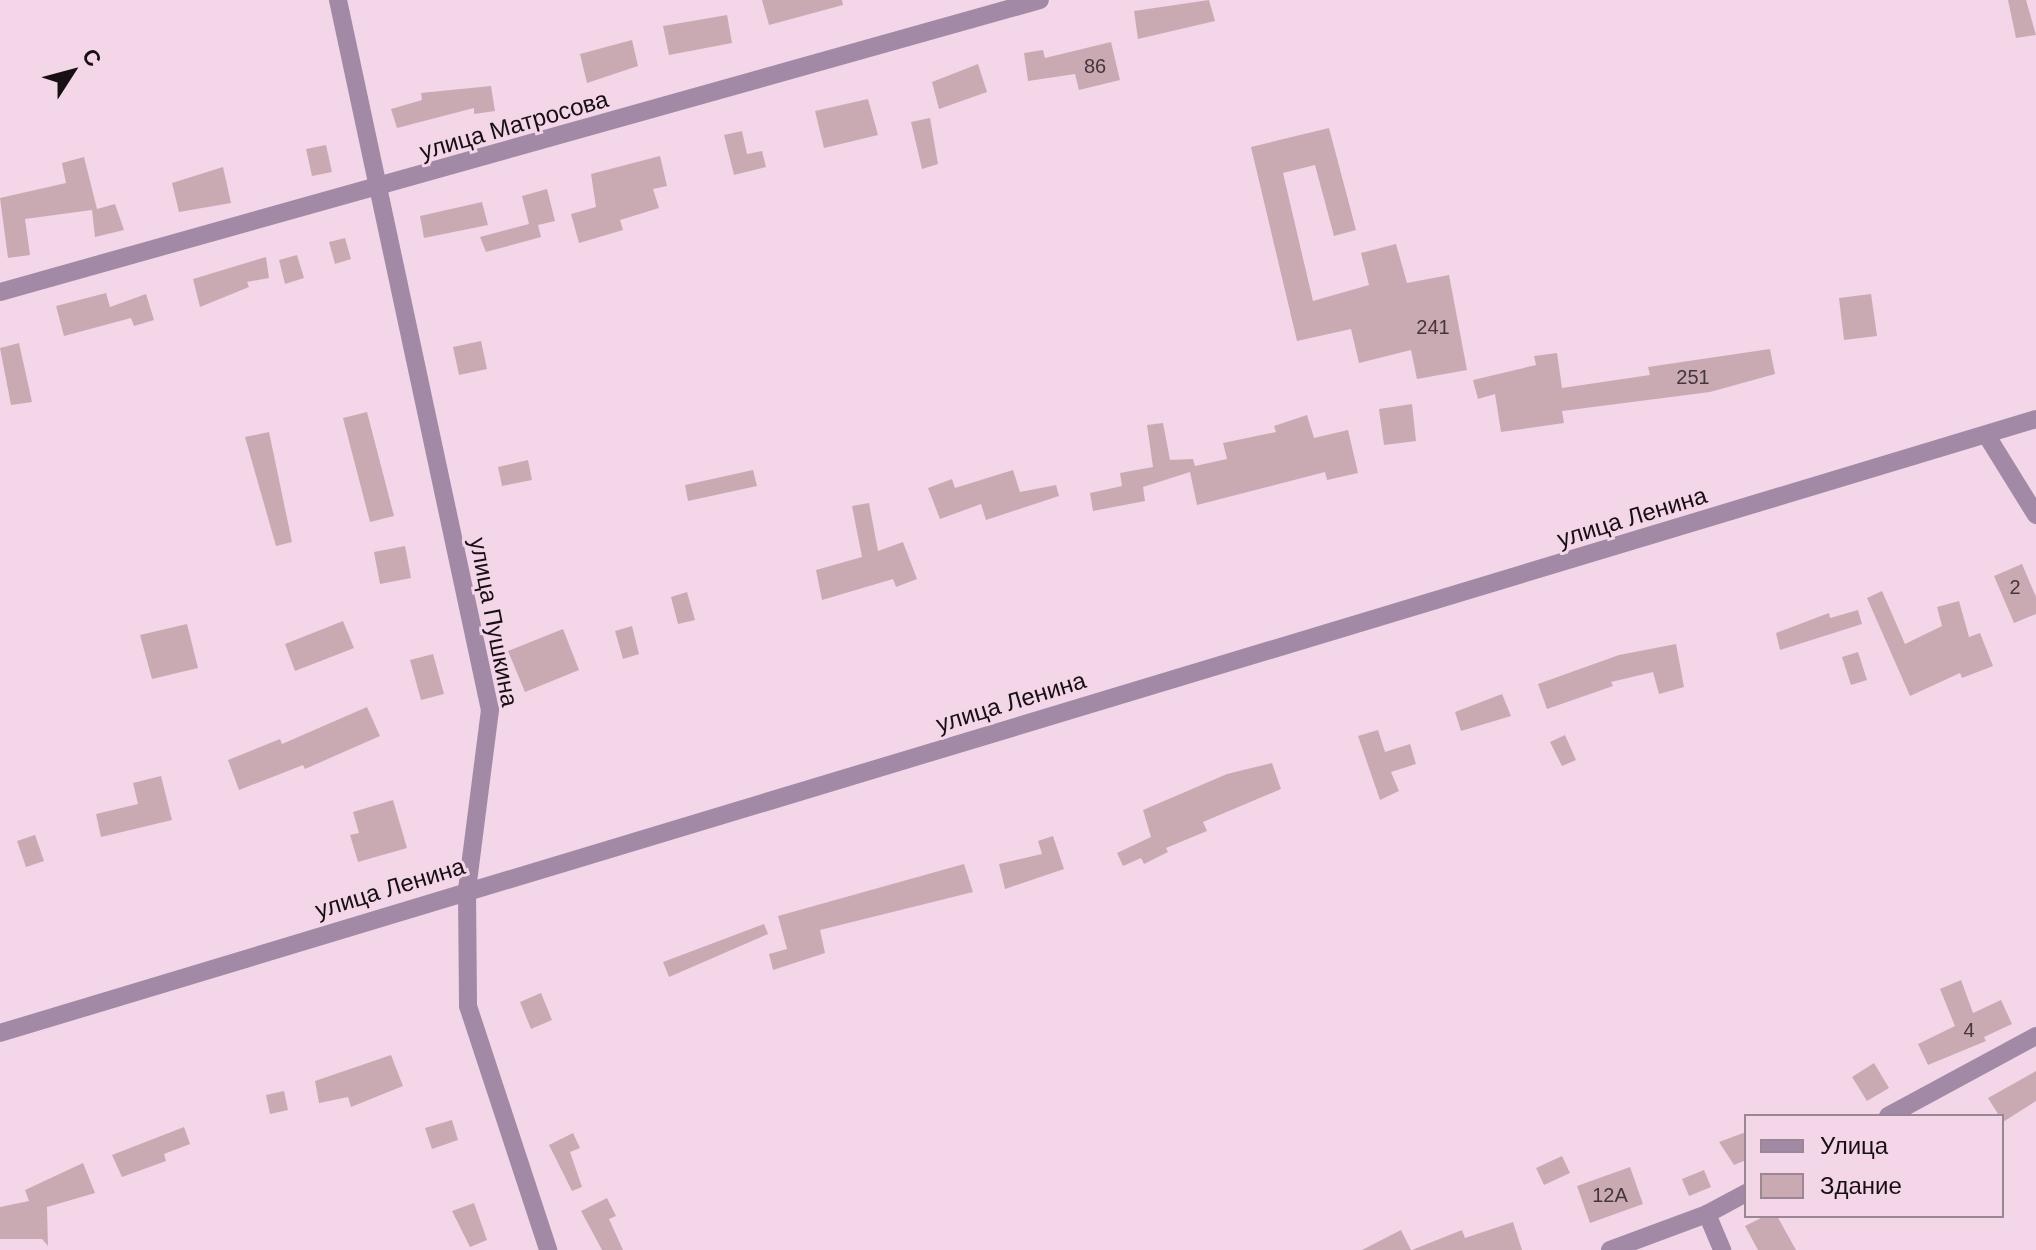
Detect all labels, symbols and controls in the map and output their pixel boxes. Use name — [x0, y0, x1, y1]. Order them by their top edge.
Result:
north arrow — [32, 32, 112, 112]
text: С — [77, 44, 107, 71]
house number: 86 — [1084, 54, 1106, 78]
street label: улица Матросова — [416, 84, 612, 166]
house number: 241 — [1416, 315, 1450, 339]
house number: 251 — [1676, 365, 1710, 389]
street label: улица Ленина — [1554, 481, 1710, 553]
street label: улица Пушкина — [463, 535, 525, 709]
house number: 2 — [2009, 575, 2021, 599]
street label: улица Ленина — [933, 666, 1089, 738]
street label: улица Ленина — [312, 852, 468, 924]
house number: 4 — [1963, 1018, 1975, 1042]
legend — [1744, 1114, 2004, 1218]
text: Улица — [1820, 1132, 1888, 1159]
text: Здание — [1820, 1172, 1902, 1199]
house number: 12А — [1592, 1183, 1628, 1207]

